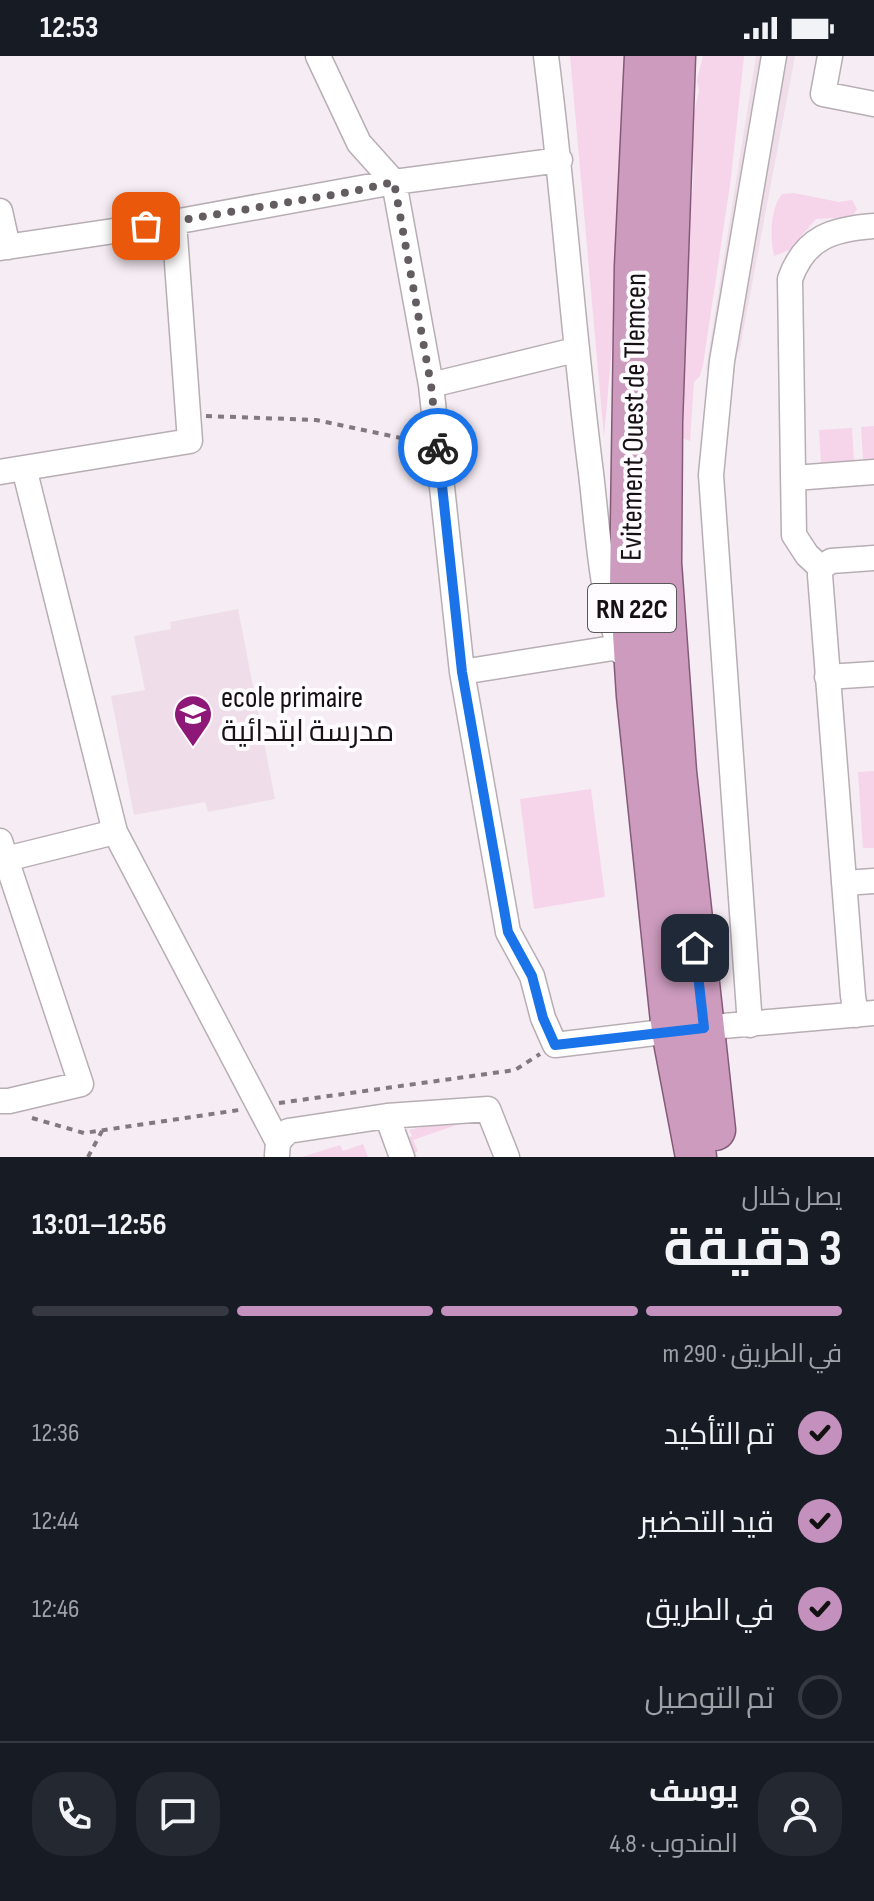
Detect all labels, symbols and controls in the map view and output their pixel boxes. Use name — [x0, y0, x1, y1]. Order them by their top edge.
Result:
text: 12:53 — [40, 10, 99, 46]
pin — [112, 192, 180, 260]
icon: bag — [124, 204, 168, 248]
street label: Evitement Ouest de Tlemcen — [613, 273, 655, 561]
courier — [398, 408, 478, 488]
icon: bike — [416, 426, 460, 470]
road number: RN 22C — [588, 584, 676, 632]
place label: ecole primaire مدرسة ابتدائية — [221, 680, 394, 750]
school or university icon: ecole primaire مدرسة ابتدائية — [172, 693, 214, 748]
pin — [661, 914, 729, 982]
icon: home — [673, 926, 717, 970]
text: يصل خلال — [741, 1182, 842, 1213]
text: 12:56–13:01 — [32, 1207, 167, 1243]
text: 3 دقيقة — [664, 1218, 842, 1281]
text: في الطريق · 290 m — [662, 1339, 842, 1370]
icon: check — [798, 1411, 842, 1455]
text: تم التأكيد — [664, 1417, 774, 1453]
text: 12:36 — [32, 1418, 79, 1449]
icon: check — [798, 1499, 842, 1543]
text: قيد التحضير — [640, 1505, 774, 1541]
text: 12:44 — [32, 1506, 79, 1537]
icon: check — [798, 1587, 842, 1631]
text: في الطريق — [645, 1593, 774, 1629]
text: 12:46 — [32, 1594, 79, 1625]
text: تم التوصيل — [645, 1681, 774, 1717]
button: phone — [32, 1772, 116, 1856]
button: chat — [136, 1772, 220, 1856]
button: person — [758, 1772, 842, 1856]
text: يوسف — [649, 1774, 738, 1810]
text: المندوب · 4.8 — [610, 1829, 738, 1860]

